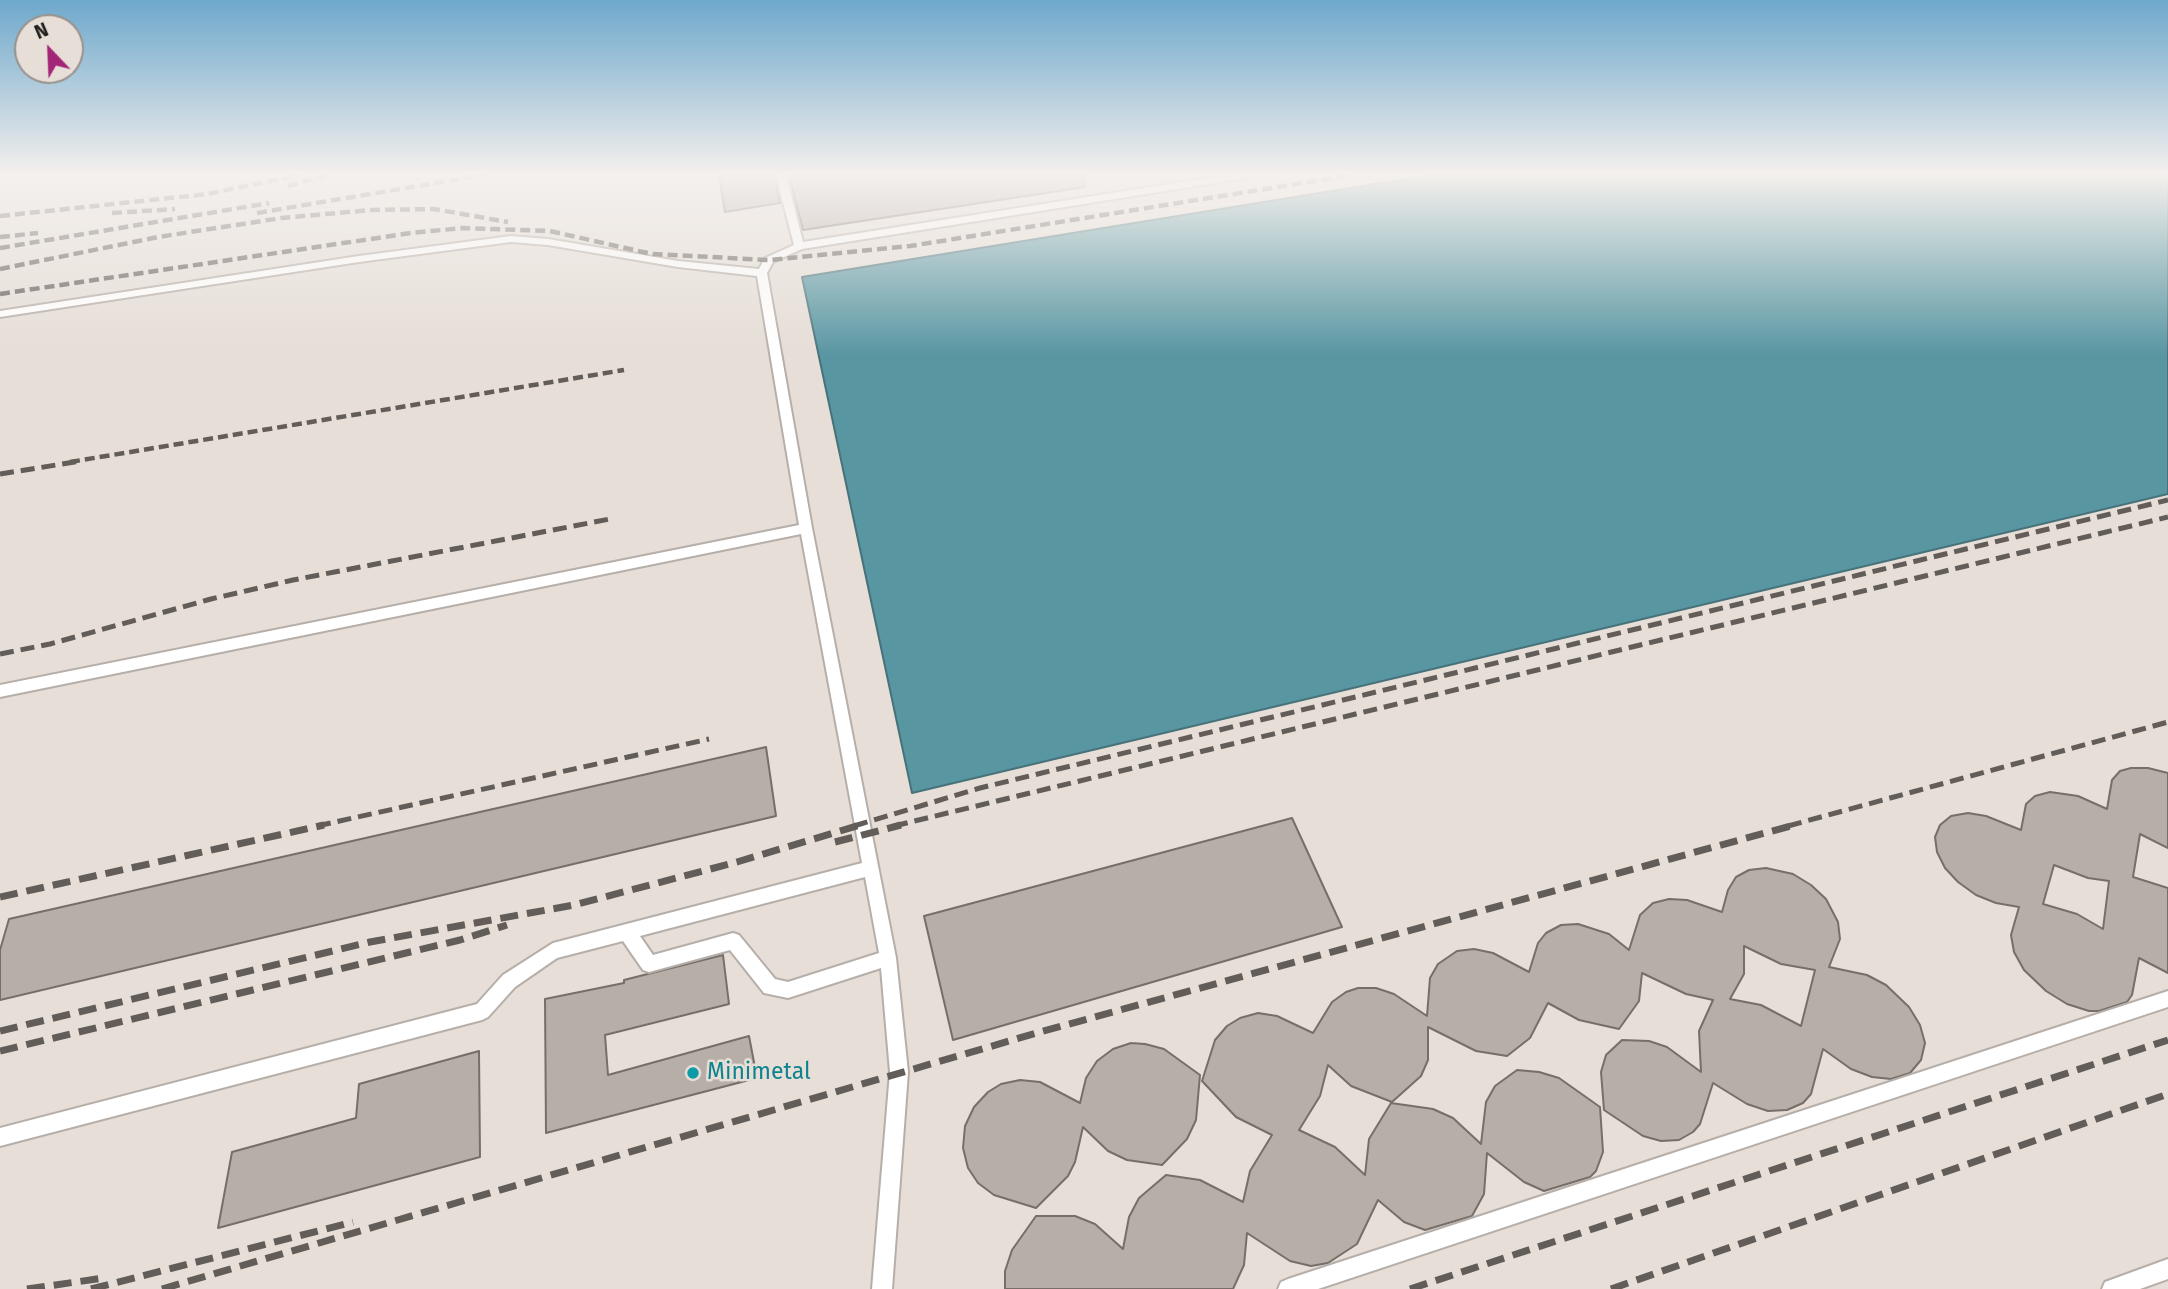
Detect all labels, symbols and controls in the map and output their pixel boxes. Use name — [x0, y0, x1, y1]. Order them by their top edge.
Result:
north arrow — [14, 14, 84, 84]
text: N — [31, 18, 52, 44]
place label: Minimetal — [707, 1059, 811, 1087]
marker: Minimetal — [685, 1065, 701, 1081]

